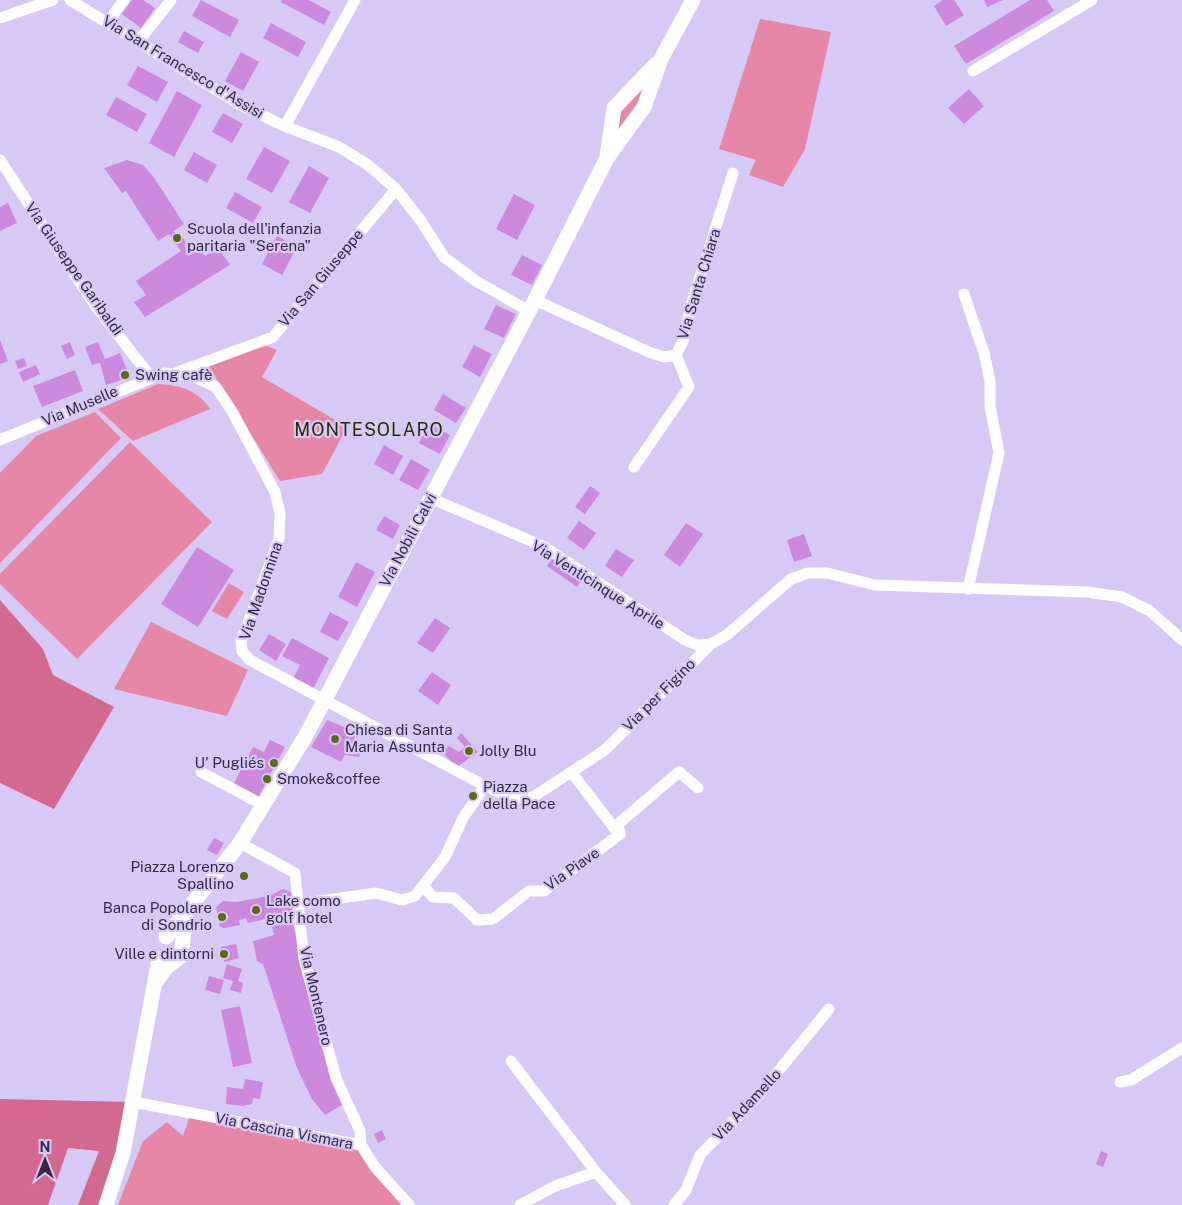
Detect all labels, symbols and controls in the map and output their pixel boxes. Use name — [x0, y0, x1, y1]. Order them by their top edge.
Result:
street label: Via San Francesco d'Assisi — [100, 12, 267, 121]
street label: Via Giuseppe Garibaldi — [22, 199, 127, 338]
place label: Scuola dell'infanzia paritaria "Serena" — [187, 220, 322, 254]
street label: Via San Giuseppe — [275, 225, 366, 330]
street label: Via Santa Chiara — [674, 226, 723, 341]
marker: Scuola dell'infanzia paritaria "Serena" — [171, 232, 183, 244]
place label: Swing cafè — [135, 366, 213, 383]
marker: Swing cafè — [119, 369, 131, 381]
street label: Via Muselle — [39, 382, 120, 429]
district label: MONTESOLARO — [294, 419, 444, 440]
street label: Via Nobili Calvi — [376, 490, 439, 590]
street label: Via Venticinque Aprile — [529, 537, 668, 632]
street label: Via Madonnina — [236, 539, 285, 642]
street label: Via per Figino — [619, 655, 698, 734]
place label: Chiesa di Santa Maria Assunta — [345, 721, 453, 755]
marker: Chiesa di Santa Maria Assunta — [329, 733, 341, 745]
place label: Jolly Blu — [479, 742, 537, 759]
marker: Jolly Blu — [463, 745, 475, 757]
place label: U' Pugliés — [194, 754, 264, 771]
marker: U' Pugliés — [268, 757, 280, 769]
place label: Smoke&coffee — [277, 770, 380, 787]
marker: Smoke&coffee — [261, 773, 273, 785]
place label: Piazza della Pace — [483, 778, 555, 812]
marker: Piazza della Pace — [467, 790, 479, 802]
street label: Via Piave — [541, 844, 602, 894]
place label: Piazza Lorenzo Spallino — [131, 858, 234, 892]
marker: Piazza Lorenzo Spallino — [238, 870, 250, 882]
place label: Lake como golf hotel — [266, 892, 341, 926]
place label: Banca Popolare di Sondrio — [103, 899, 212, 933]
marker: Lake como golf hotel — [250, 904, 262, 916]
marker: Banca Popolare di Sondrio — [216, 911, 228, 923]
place label: Ville e dintorni — [114, 945, 214, 962]
street label: Via Montenero — [297, 945, 336, 1047]
marker: Ville e dintorni — [218, 948, 230, 960]
street label: Via Adamello — [709, 1065, 784, 1144]
street label: Via Cascina Vismara — [214, 1109, 355, 1152]
north arrow — [20, 1135, 70, 1185]
text: N — [40, 1139, 50, 1155]

